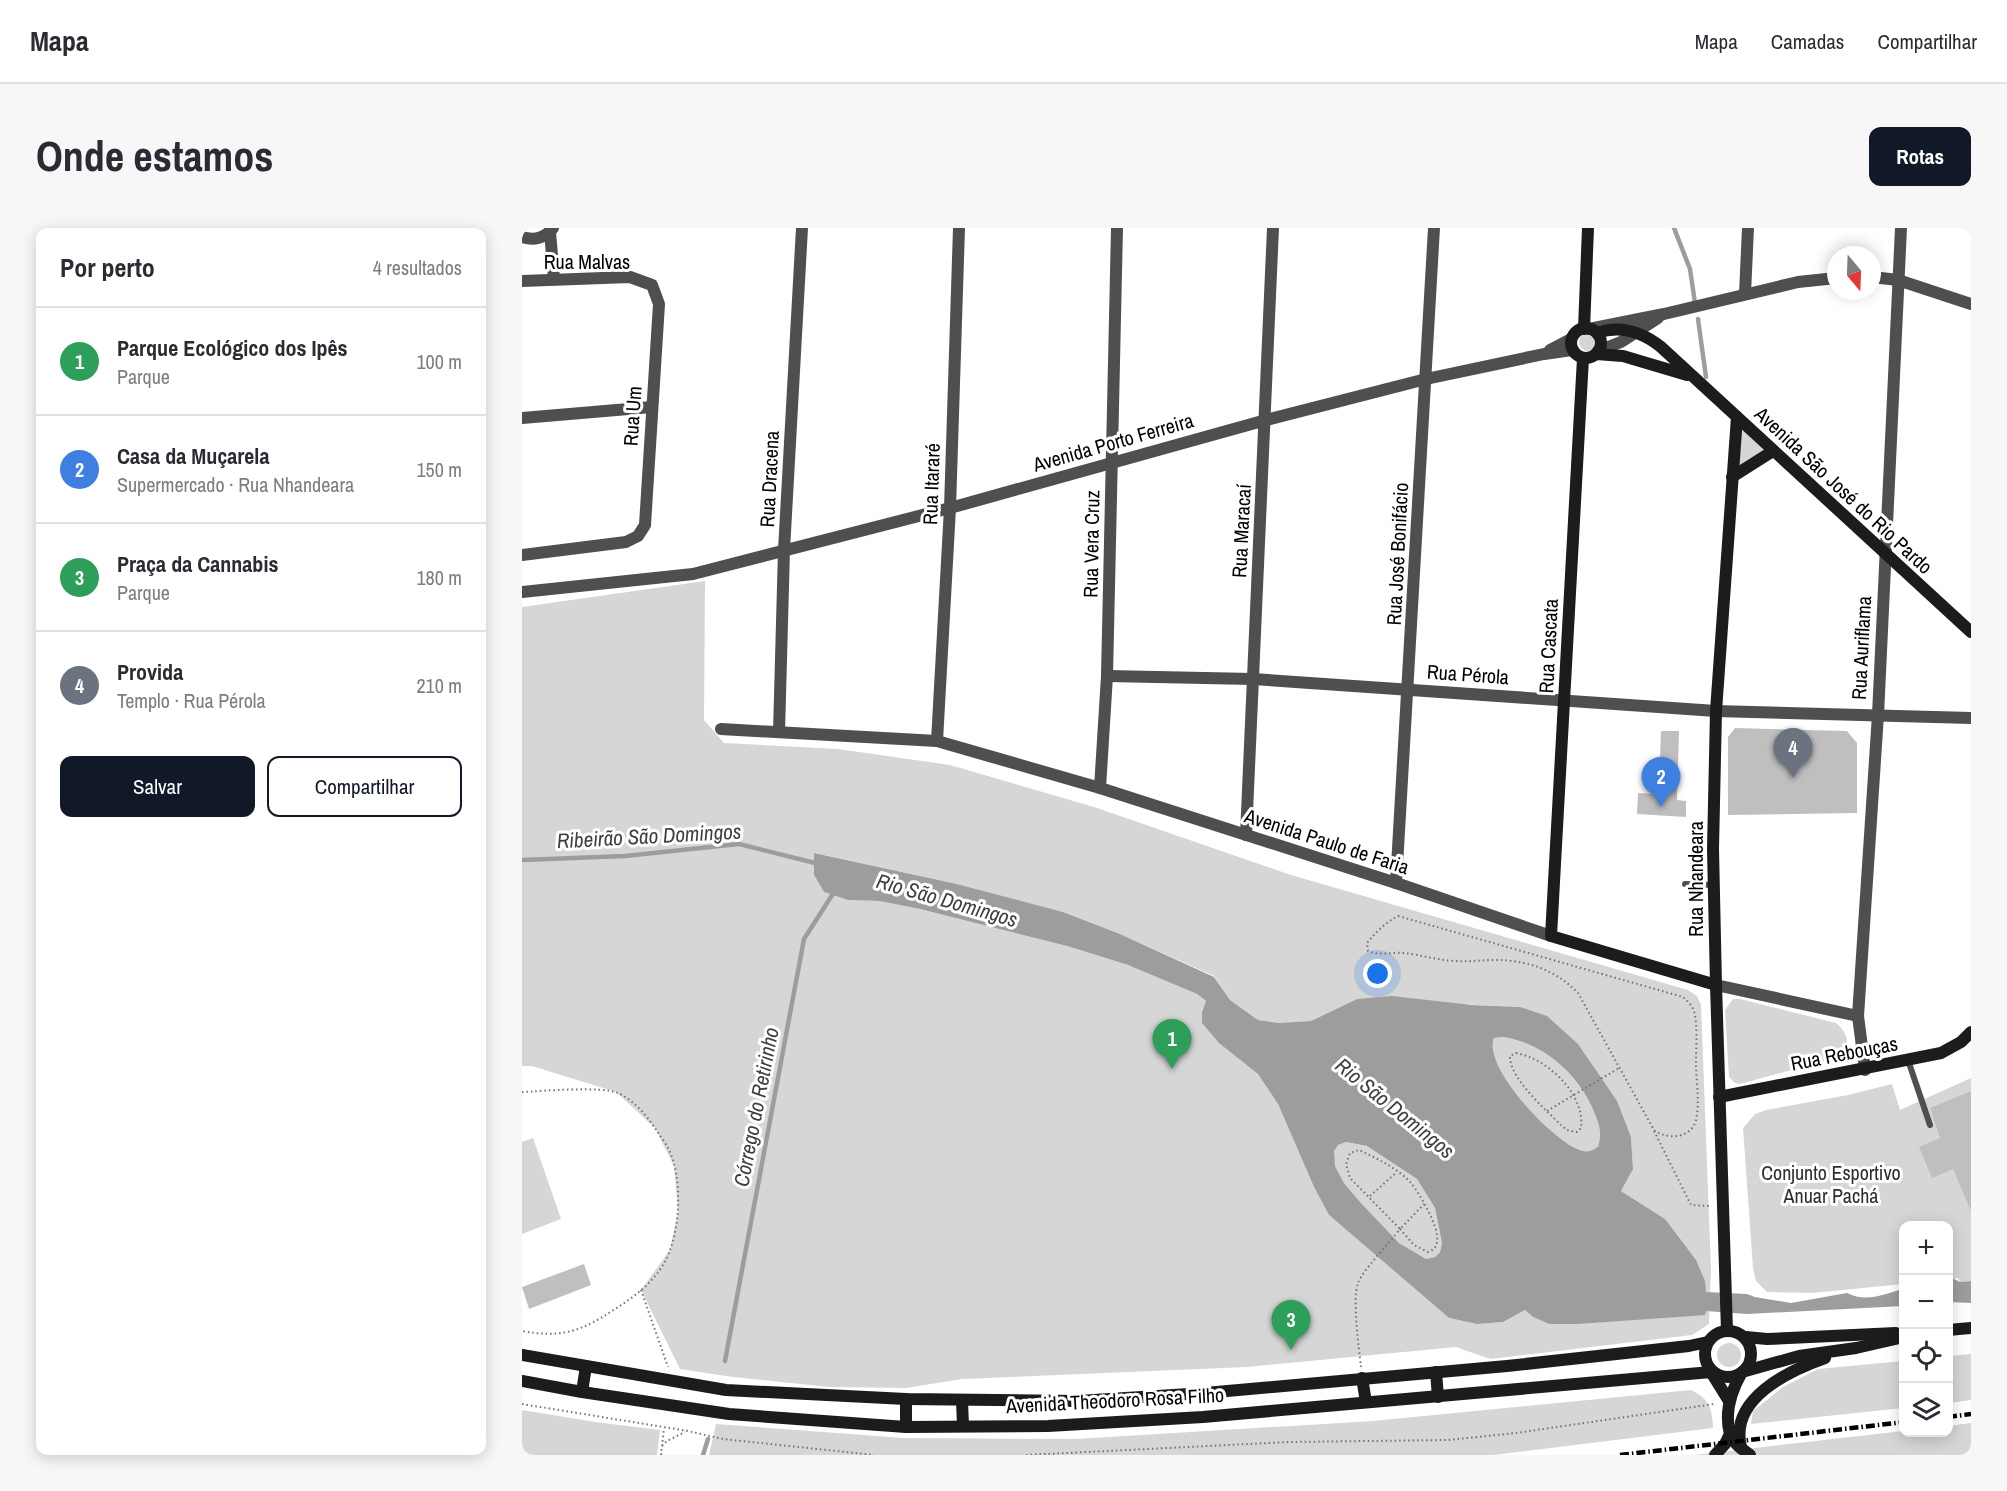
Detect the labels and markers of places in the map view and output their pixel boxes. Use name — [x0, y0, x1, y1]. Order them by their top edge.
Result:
pin: 4 — [1774, 728, 1812, 778]
pin: 2 — [1642, 758, 1680, 807]
pin: 1 — [1152, 1020, 1192, 1069]
pin: 3 — [1272, 1300, 1310, 1350]

